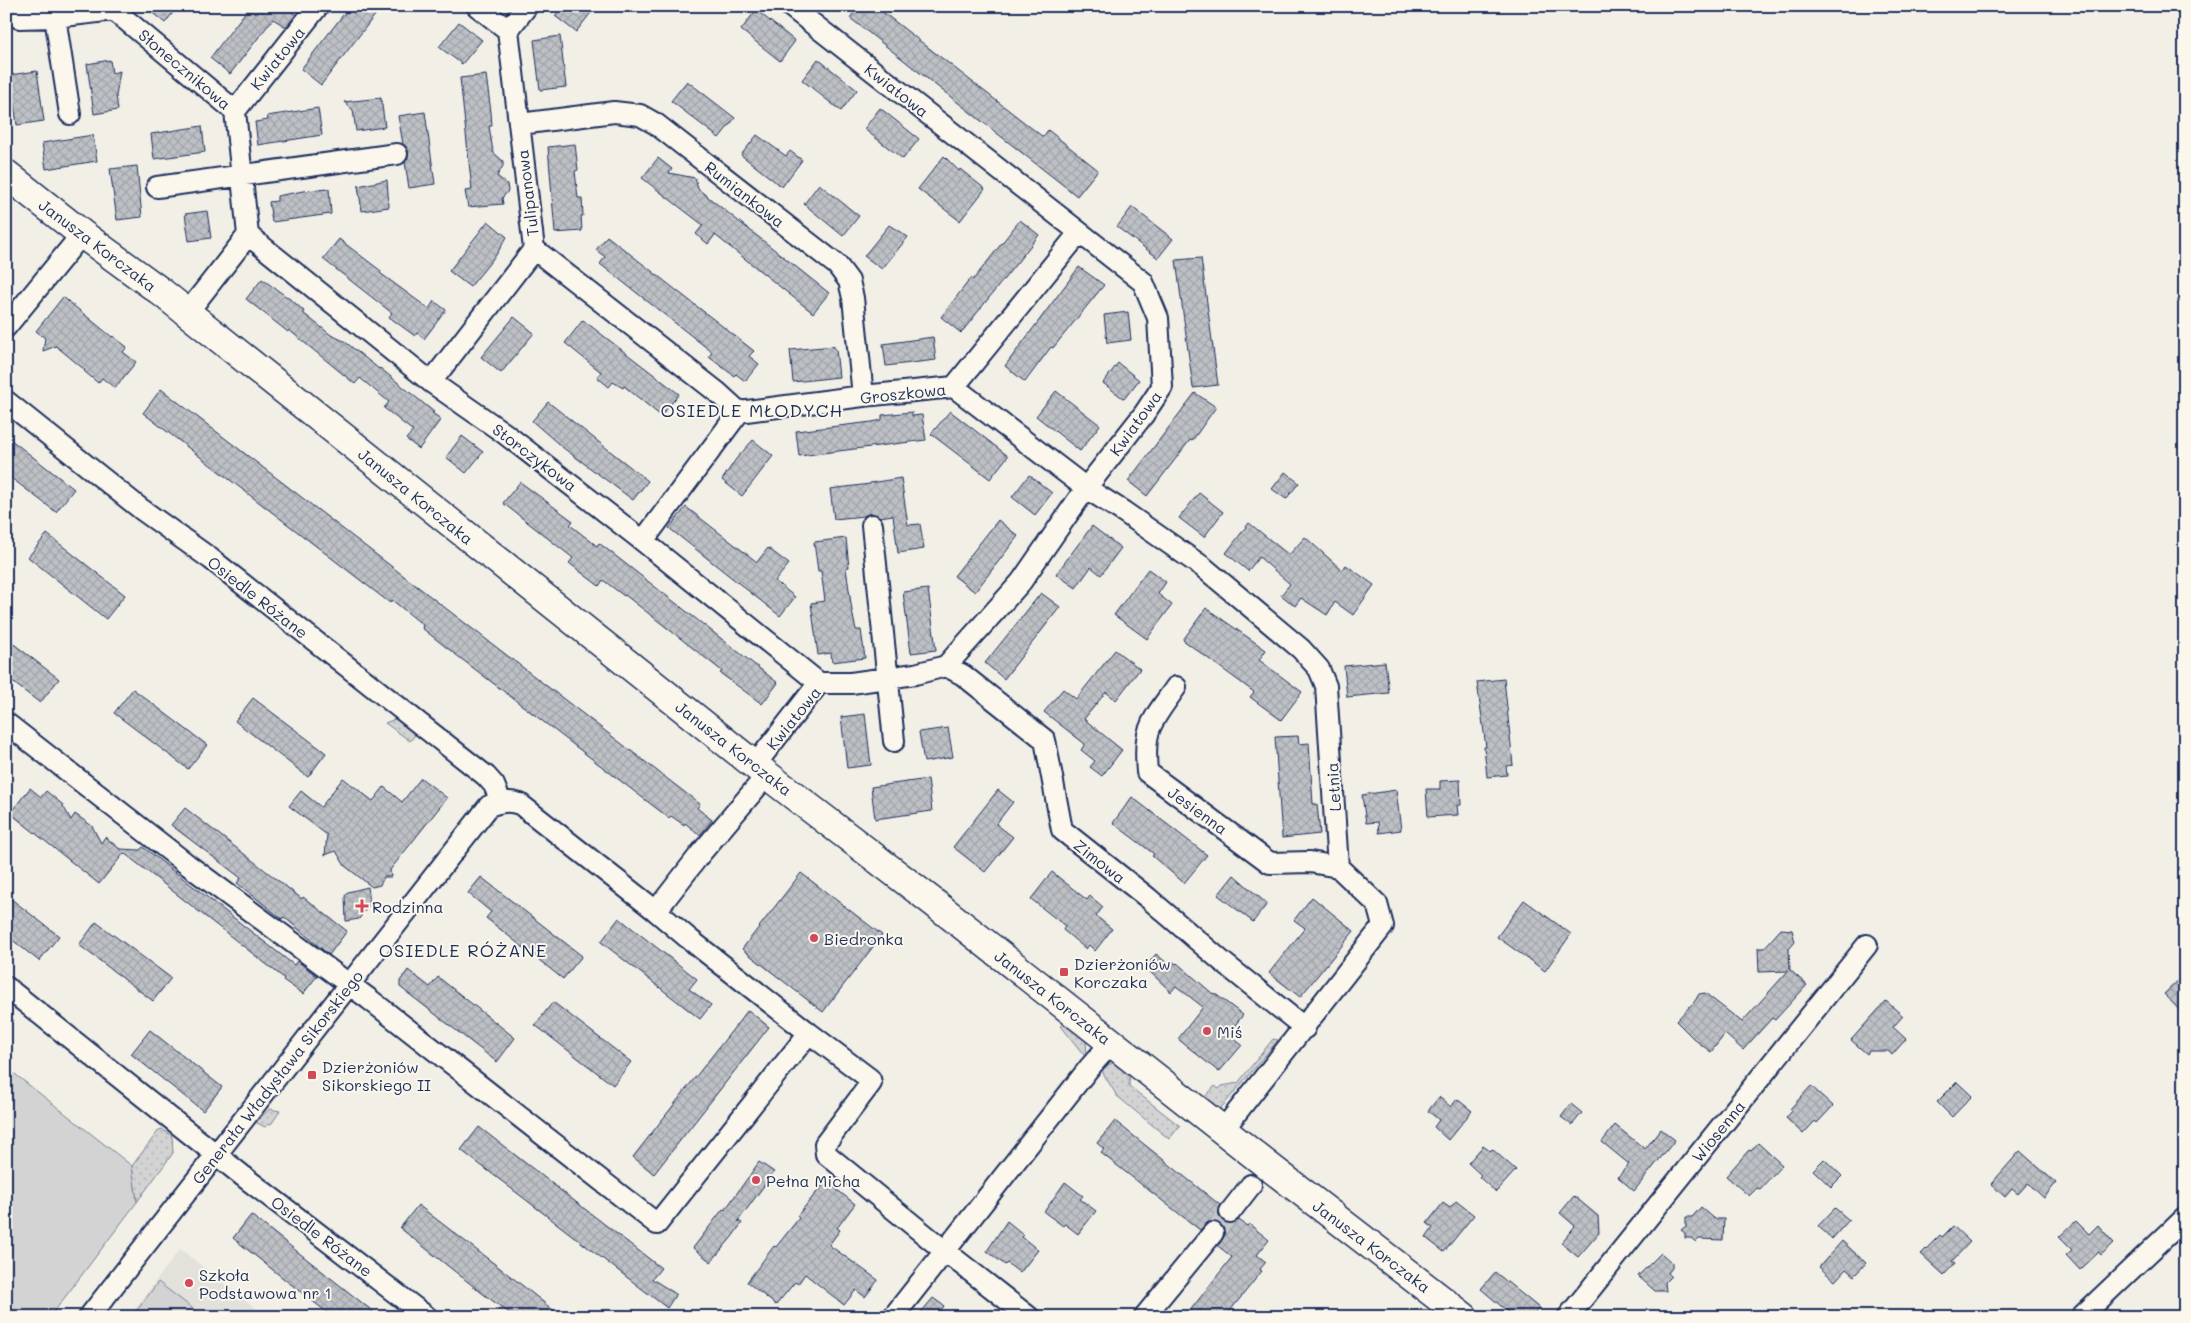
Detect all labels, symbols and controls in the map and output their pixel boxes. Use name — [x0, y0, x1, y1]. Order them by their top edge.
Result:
street label: Kwiatowa — [245, 22, 309, 94]
street label: Słonecznikowa — [134, 24, 236, 114]
street label: Kwiatowa — [861, 58, 933, 122]
street label: Tulipanowa — [511, 148, 543, 238]
street label: Rumiankowa — [701, 156, 789, 232]
street label: Janusza Korczaka — [35, 194, 161, 296]
street label: Groszkowa — [859, 378, 947, 408]
street label: Kwiatowa — [1104, 386, 1166, 460]
district label: OSIEDLE MŁODYCH — [661, 398, 843, 422]
street label: Storczykowa — [489, 418, 582, 496]
street label: Janusza Korczaka — [354, 443, 478, 549]
street label: Osiedle Różane — [204, 551, 312, 643]
street label: Kwiatowa — [761, 682, 825, 754]
street label: Janusza Korczaka — [672, 696, 796, 800]
street label: Letnia — [1321, 762, 1345, 812]
street label: Jesienna — [1164, 781, 1232, 839]
street label: Zimowa — [1070, 834, 1130, 888]
place label: Rodzinna — [372, 896, 443, 917]
marker: Rodzinna — [356, 900, 368, 912]
place label: Biedronka — [824, 928, 904, 949]
marker: Biedronka — [808, 932, 820, 944]
district label: OSIEDLE RÓŻANE — [379, 938, 547, 962]
street label: Janusza Korczaka — [991, 945, 1115, 1049]
place label: Dzierżoniów Korczaka — [1074, 953, 1171, 992]
street label: Generała Władysława Sikorskiego — [187, 966, 367, 1188]
marker: Dzierżoniów Korczaka — [1058, 966, 1070, 978]
place label: Miś — [1217, 1021, 1242, 1042]
marker: Miś — [1201, 1025, 1213, 1037]
place label: Dzierżoniów Sikorskiego II — [322, 1056, 431, 1095]
marker: Dzierżoniów Sikorskiego II — [306, 1069, 318, 1081]
street label: Wiosenna — [1687, 1096, 1749, 1166]
place label: Pełna Micha — [766, 1170, 861, 1191]
marker: Pełna Micha — [750, 1174, 762, 1186]
street label: Osiedle Różane — [267, 1191, 377, 1281]
street label: Janusza Korczaka — [1309, 1195, 1435, 1297]
place label: Szkoła Podstawowa nr 1 — [199, 1264, 332, 1303]
marker: Szkoła Podstawowa nr 1 — [183, 1277, 195, 1289]

